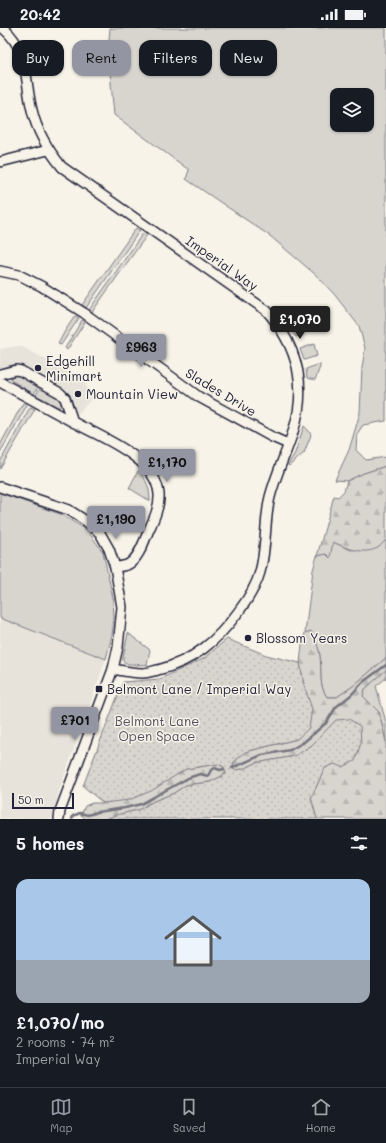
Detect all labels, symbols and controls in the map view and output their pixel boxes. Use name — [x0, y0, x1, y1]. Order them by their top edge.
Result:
text: 20:42 — [20, 4, 61, 24]
chip: Buy — [12, 40, 64, 76]
chip: Rent — [72, 40, 131, 76]
chip: Filters — [139, 40, 212, 76]
chip: New — [220, 40, 277, 76]
map controls — [330, 88, 374, 132]
button: layers — [330, 88, 374, 132]
street label: Imperial Way — [183, 231, 262, 294]
pin: £1,070 — [267, 306, 333, 340]
text: £1,070 — [279, 310, 321, 327]
pin: £963 — [117, 334, 165, 368]
text: £963 — [125, 338, 157, 355]
place label: Edgehill Minimart — [46, 352, 103, 384]
marker: Edgehill Minimart — [33, 363, 43, 373]
street label: Slades Drive — [183, 364, 260, 419]
place label: Mountain View — [86, 385, 178, 402]
marker: Mountain View — [73, 389, 83, 399]
pin: £1,170 — [134, 449, 200, 483]
text: £1,170 — [147, 453, 187, 470]
pin: £1,190 — [83, 506, 149, 540]
text: £1,190 — [96, 510, 136, 527]
place label: Blossom Years — [256, 629, 347, 646]
marker: Blossom Years — [243, 633, 253, 643]
place label: Belmont Lane / Imperial Way — [107, 680, 292, 697]
marker: Belmont Lane / Imperial Way — [94, 684, 104, 694]
pin: £701 — [51, 707, 99, 741]
text: £701 — [60, 711, 90, 728]
park label: Belmont Lane Open Space — [115, 712, 199, 744]
scale bar — [12, 791, 74, 810]
text: 50 m — [18, 792, 44, 807]
text: 5 homes — [16, 832, 84, 854]
icon: filters — [348, 832, 370, 854]
icon: home — [157, 905, 229, 977]
text: £1,070/mo — [16, 1011, 104, 1033]
text: 2 rooms · 74 m² — [16, 1033, 114, 1050]
text: Imperial Way — [16, 1050, 100, 1067]
tab: Map — [50, 1096, 73, 1135]
tab: Saved — [173, 1096, 206, 1135]
tab: Home — [306, 1096, 336, 1135]

